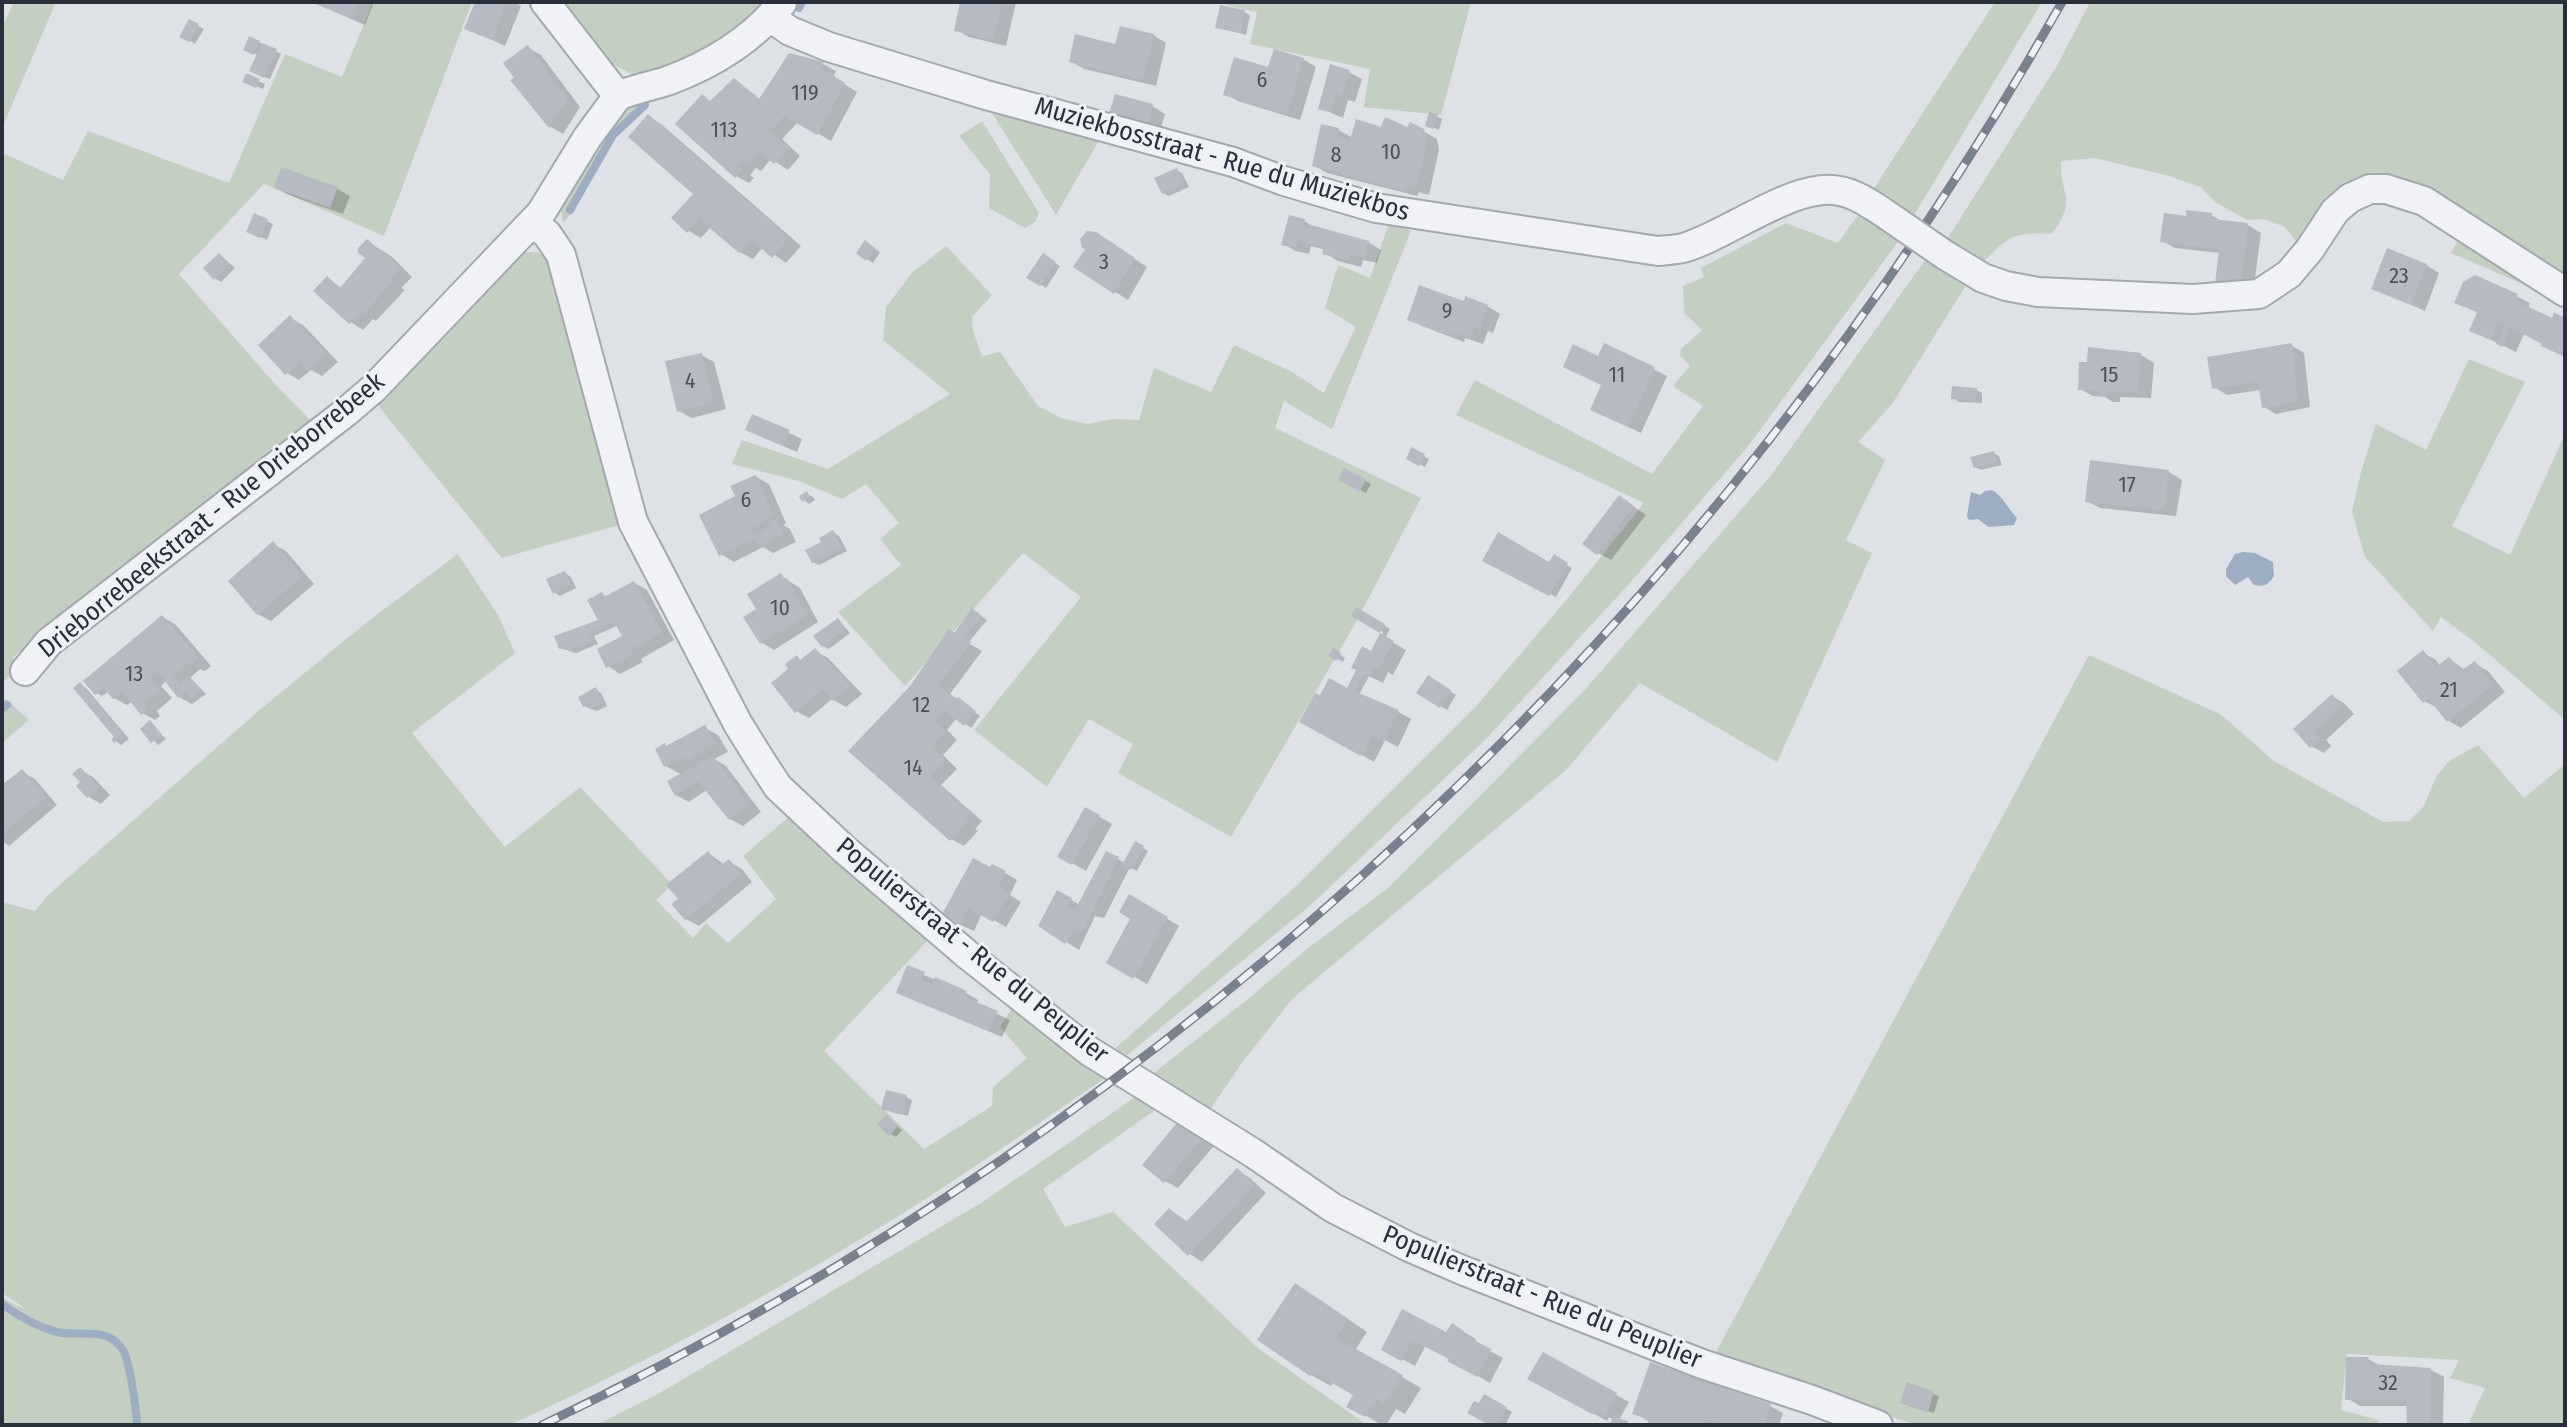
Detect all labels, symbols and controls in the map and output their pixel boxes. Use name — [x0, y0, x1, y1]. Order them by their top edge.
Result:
house number: 6 — [1257, 68, 1267, 94]
house number: 119 — [791, 81, 819, 107]
street label: Muziekbosstraat - Rue du Muziekbos — [1031, 91, 1413, 229]
house number: 113 — [711, 118, 737, 144]
house number: 10 — [1381, 140, 1401, 166]
house number: 8 — [1331, 143, 1341, 169]
house number: 3 — [1099, 250, 1109, 276]
house number: 23 — [2389, 264, 2409, 290]
house number: 9 — [1442, 299, 1452, 325]
house number: 11 — [1609, 363, 1625, 389]
house number: 15 — [2100, 363, 2118, 389]
street label: Drieborrebeekstraat - Rue Drieborrebeek — [33, 367, 391, 665]
house number: 4 — [685, 369, 695, 395]
house number: 17 — [2118, 473, 2136, 499]
house number: 6 — [741, 488, 751, 514]
house number: 10 — [770, 596, 790, 622]
house number: 13 — [125, 662, 143, 688]
house number: 21 — [2440, 678, 2458, 704]
house number: 12 — [912, 693, 930, 719]
house number: 14 — [903, 756, 923, 782]
street label: Populierstraat - Rue du Peuplier — [830, 832, 1114, 1070]
street label: Populierstraat - Rue du Peuplier — [1378, 1220, 1706, 1376]
house number: 32 — [2378, 1371, 2398, 1397]

